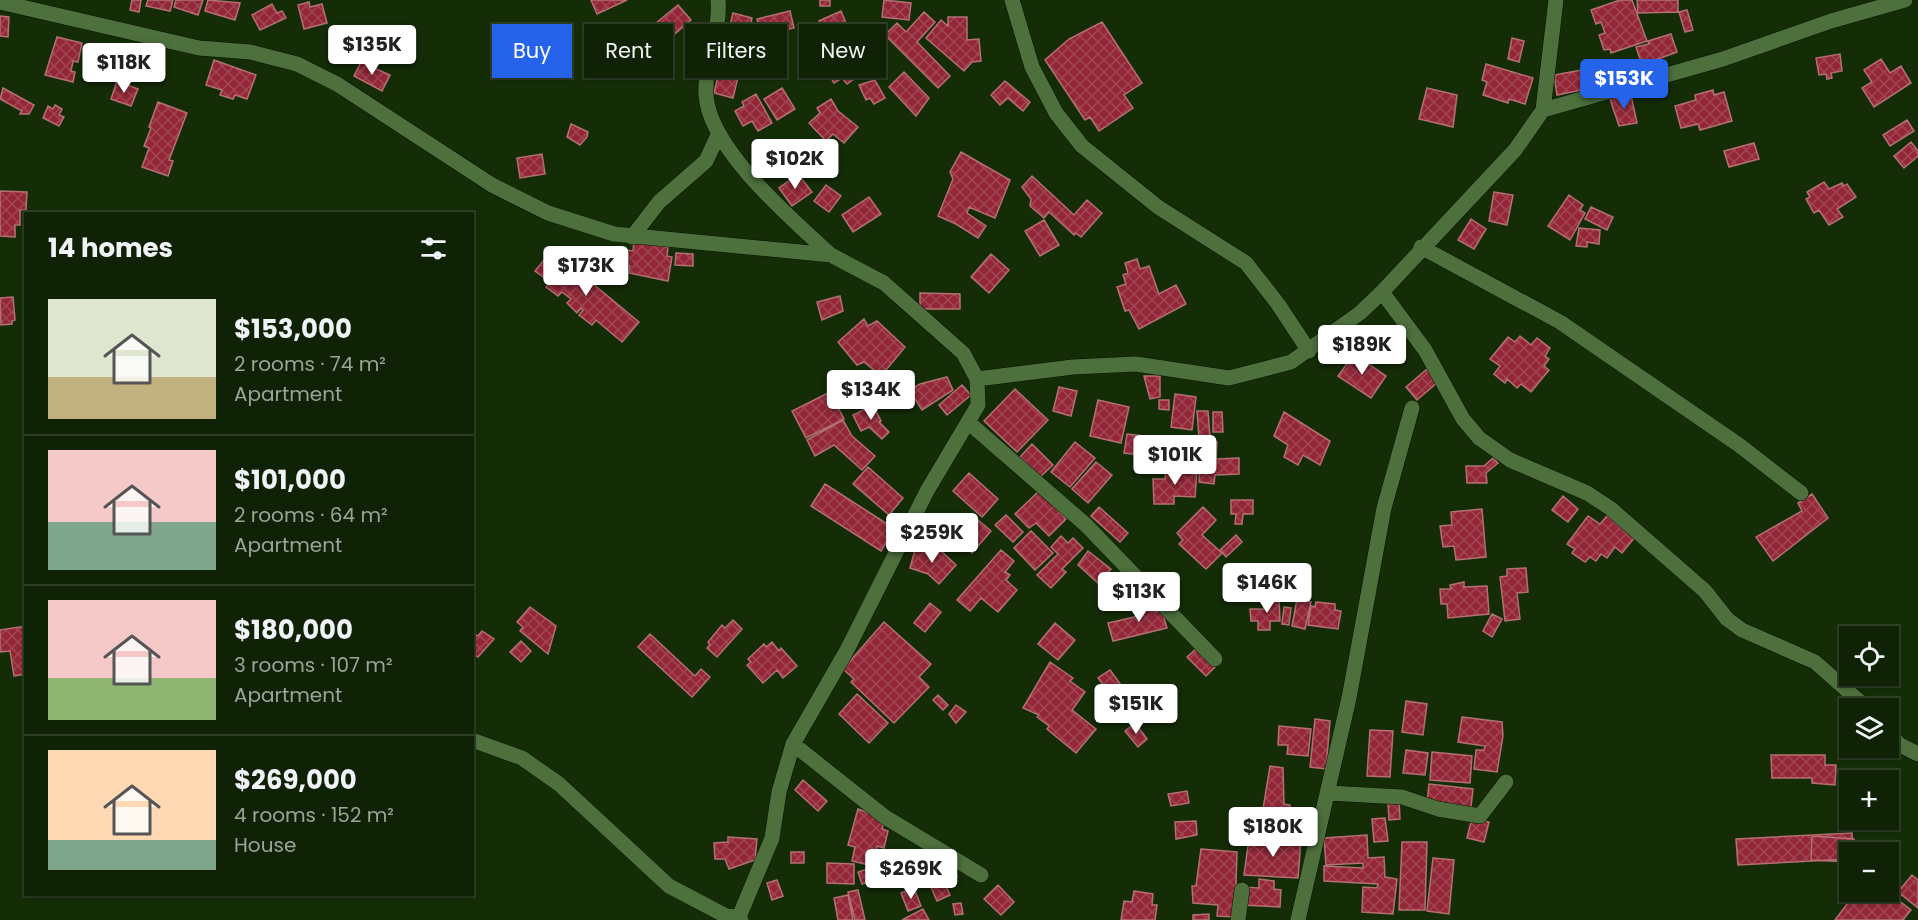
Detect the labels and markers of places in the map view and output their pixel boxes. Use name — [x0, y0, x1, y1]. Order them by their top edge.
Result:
pin: $135K — [330, 25, 414, 76]
pin: $118K — [82, 43, 166, 94]
pin: $153K — [1582, 59, 1666, 110]
pin: $102K — [753, 139, 837, 190]
pin: $173K — [544, 246, 628, 297]
pin: $189K — [1320, 325, 1404, 376]
pin: $134K — [829, 370, 913, 421]
pin: $101K — [1133, 435, 1217, 486]
pin: $259K — [890, 513, 974, 564]
pin: $146K — [1225, 563, 1309, 614]
pin: $113K — [1097, 572, 1181, 623]
pin: $151K — [1094, 684, 1178, 735]
pin: $180K — [1231, 807, 1315, 858]
pin: $269K — [869, 849, 953, 900]

